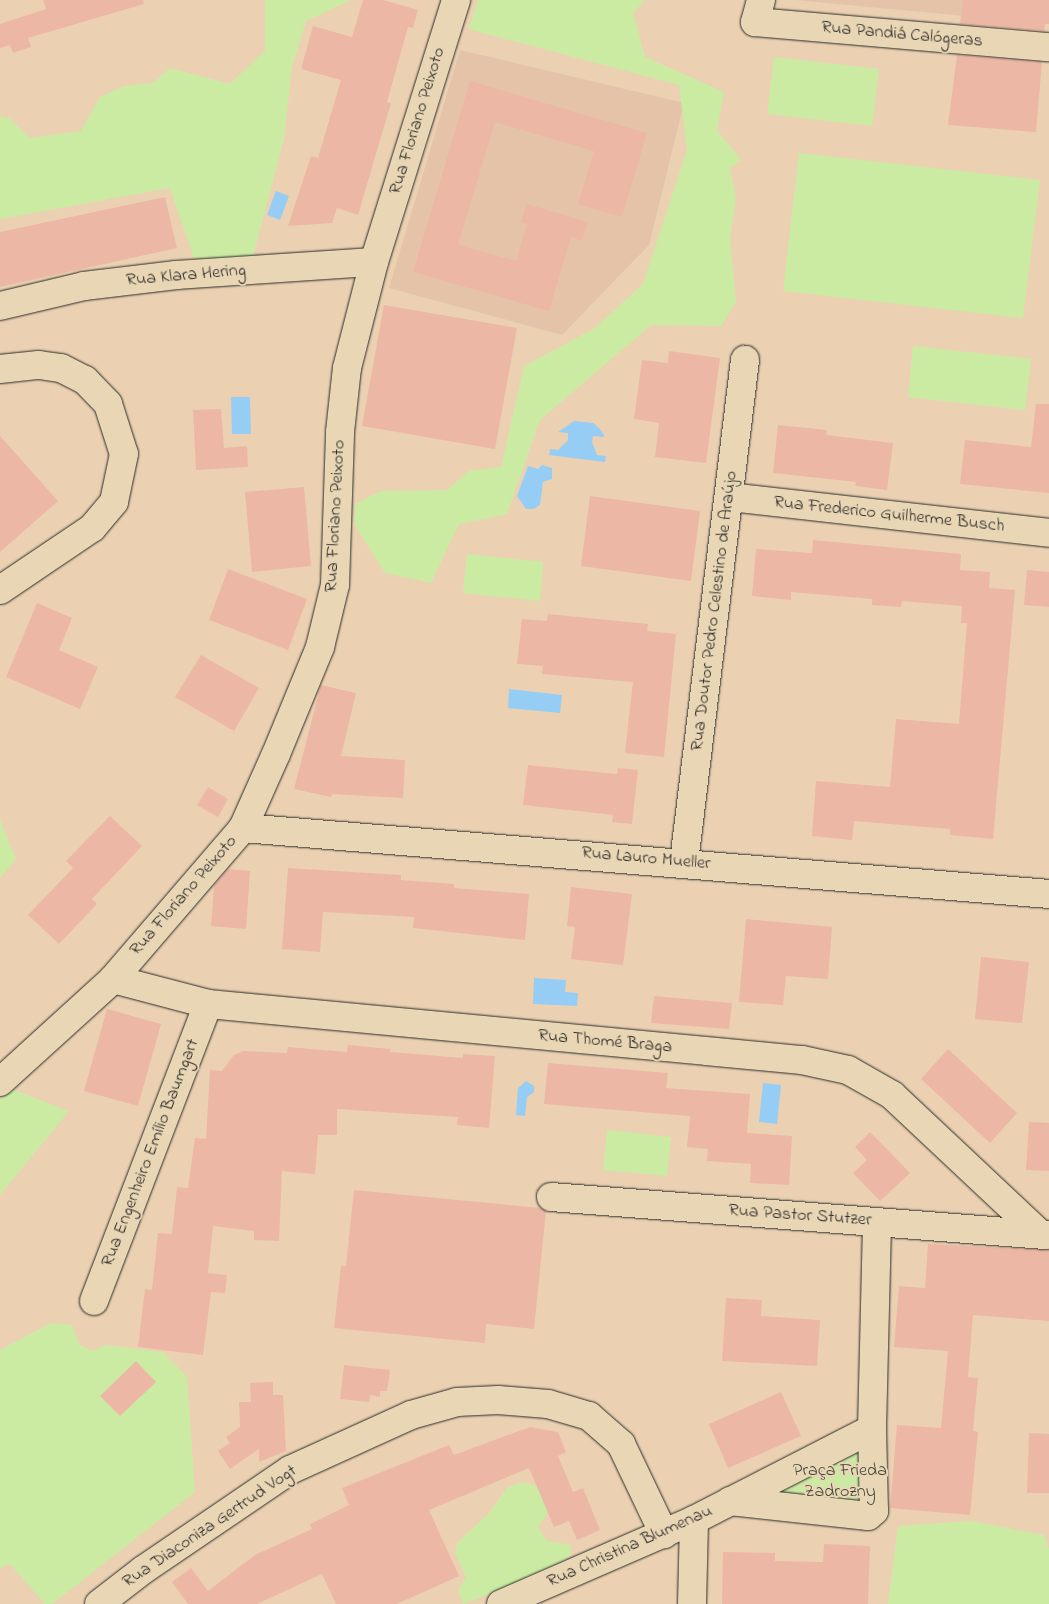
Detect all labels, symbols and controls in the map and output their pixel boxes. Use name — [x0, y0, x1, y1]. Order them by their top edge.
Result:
street label: Rua Pandiá Calógeras — [820, 17, 984, 53]
street label: Rua Floriano Peixoto — [385, 45, 451, 197]
street label: Rua Klara Hering — [125, 260, 247, 292]
street label: Rua Floriano Peixoto — [321, 439, 351, 593]
street label: Rua Doutor Pedro Celestino de Araújo — [687, 470, 743, 752]
street label: Rua Frederico Guilherme Busch — [773, 492, 1005, 538]
street label: Rua Floriano Peixoto — [126, 831, 242, 961]
street label: Rua Lauro Mueller — [581, 843, 711, 875]
street label: Rua Thomé Braga — [537, 1025, 673, 1059]
street label: Rua Engenheiro Emílio Baumgart — [98, 1036, 204, 1270]
street label: Rua Pastor Stutzer — [728, 1200, 872, 1232]
street label: Rua Diaconiza Gertrud Vogt — [119, 1461, 301, 1593]
park label: Praça Frieda Zadrozny — [793, 1461, 887, 1504]
street label: Rua Christina Blumenau — [544, 1501, 716, 1593]

